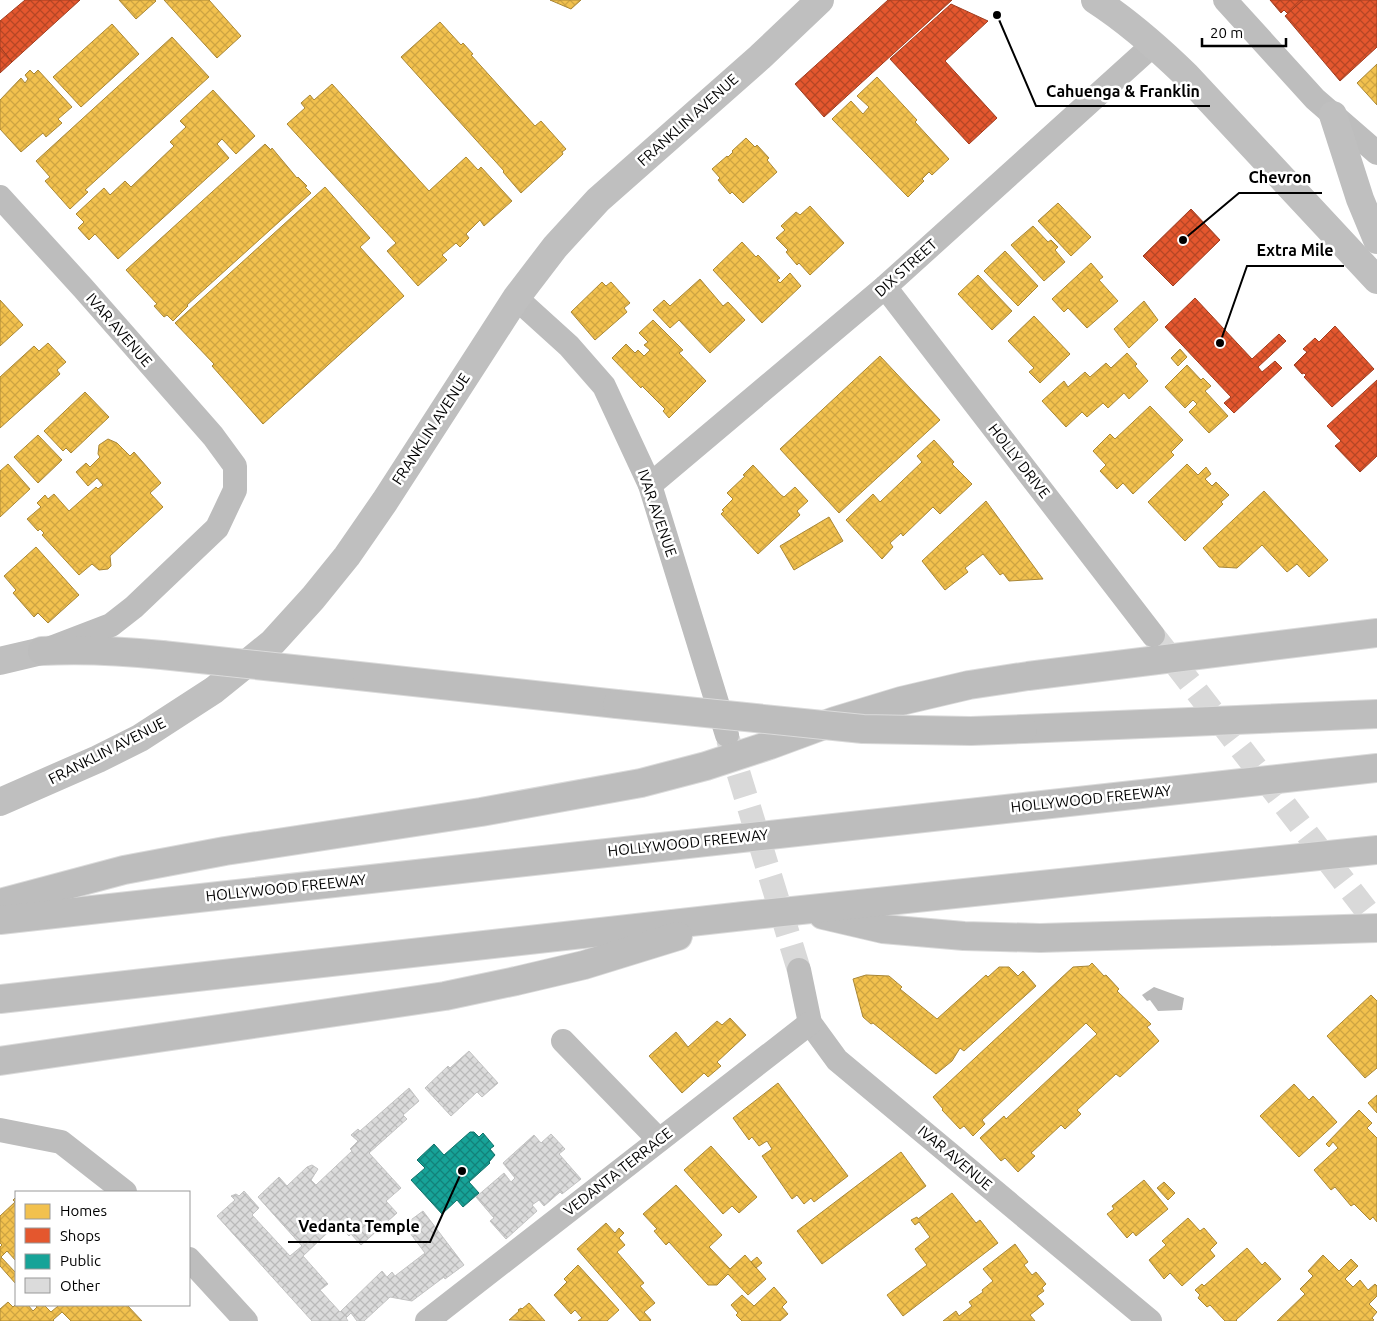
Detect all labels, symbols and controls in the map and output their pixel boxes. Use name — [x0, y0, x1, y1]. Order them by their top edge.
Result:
scale bar — [1202, 15, 1286, 47]
text: 20 m — [1210, 24, 1243, 41]
street label: FRANKLIN AVENUE — [634, 70, 741, 169]
callout: Cahuenga & Franklin — [1036, 75, 1210, 106]
text: Cahuenga & Franklin — [1046, 82, 1200, 100]
callout: Chevron — [1239, 162, 1322, 193]
text: Chevron — [1249, 168, 1311, 186]
street label: DIX STREET — [871, 235, 941, 300]
callout: Extra Mile — [1247, 235, 1344, 266]
text: Extra Mile — [1256, 241, 1334, 259]
street label: IVAR AVENUE — [83, 290, 156, 370]
street label: FRANKLIN AVENUE — [388, 370, 473, 488]
street label: HOLLY DRIVE — [985, 420, 1054, 501]
street label: IVAR AVENUE — [635, 467, 680, 559]
street label: FRANKLIN AVENUE — [45, 714, 168, 787]
street label: HOLLYWOOD FREEWAY — [1010, 782, 1172, 815]
street label: HOLLYWOOD FREEWAY — [607, 826, 769, 859]
street label: HOLLYWOOD FREEWAY — [205, 871, 367, 904]
street label: IVAR AVENUE — [915, 1122, 996, 1194]
street label: VEDANTA TERRACE — [560, 1124, 675, 1219]
legend — [15, 1191, 190, 1306]
text: Homes — [60, 1202, 107, 1219]
callout: Vedanta Temple — [288, 1211, 430, 1242]
text: Vedanta Temple — [298, 1217, 420, 1235]
text: Shops — [60, 1227, 101, 1244]
text: Public — [60, 1252, 101, 1269]
text: Other — [60, 1277, 100, 1294]

